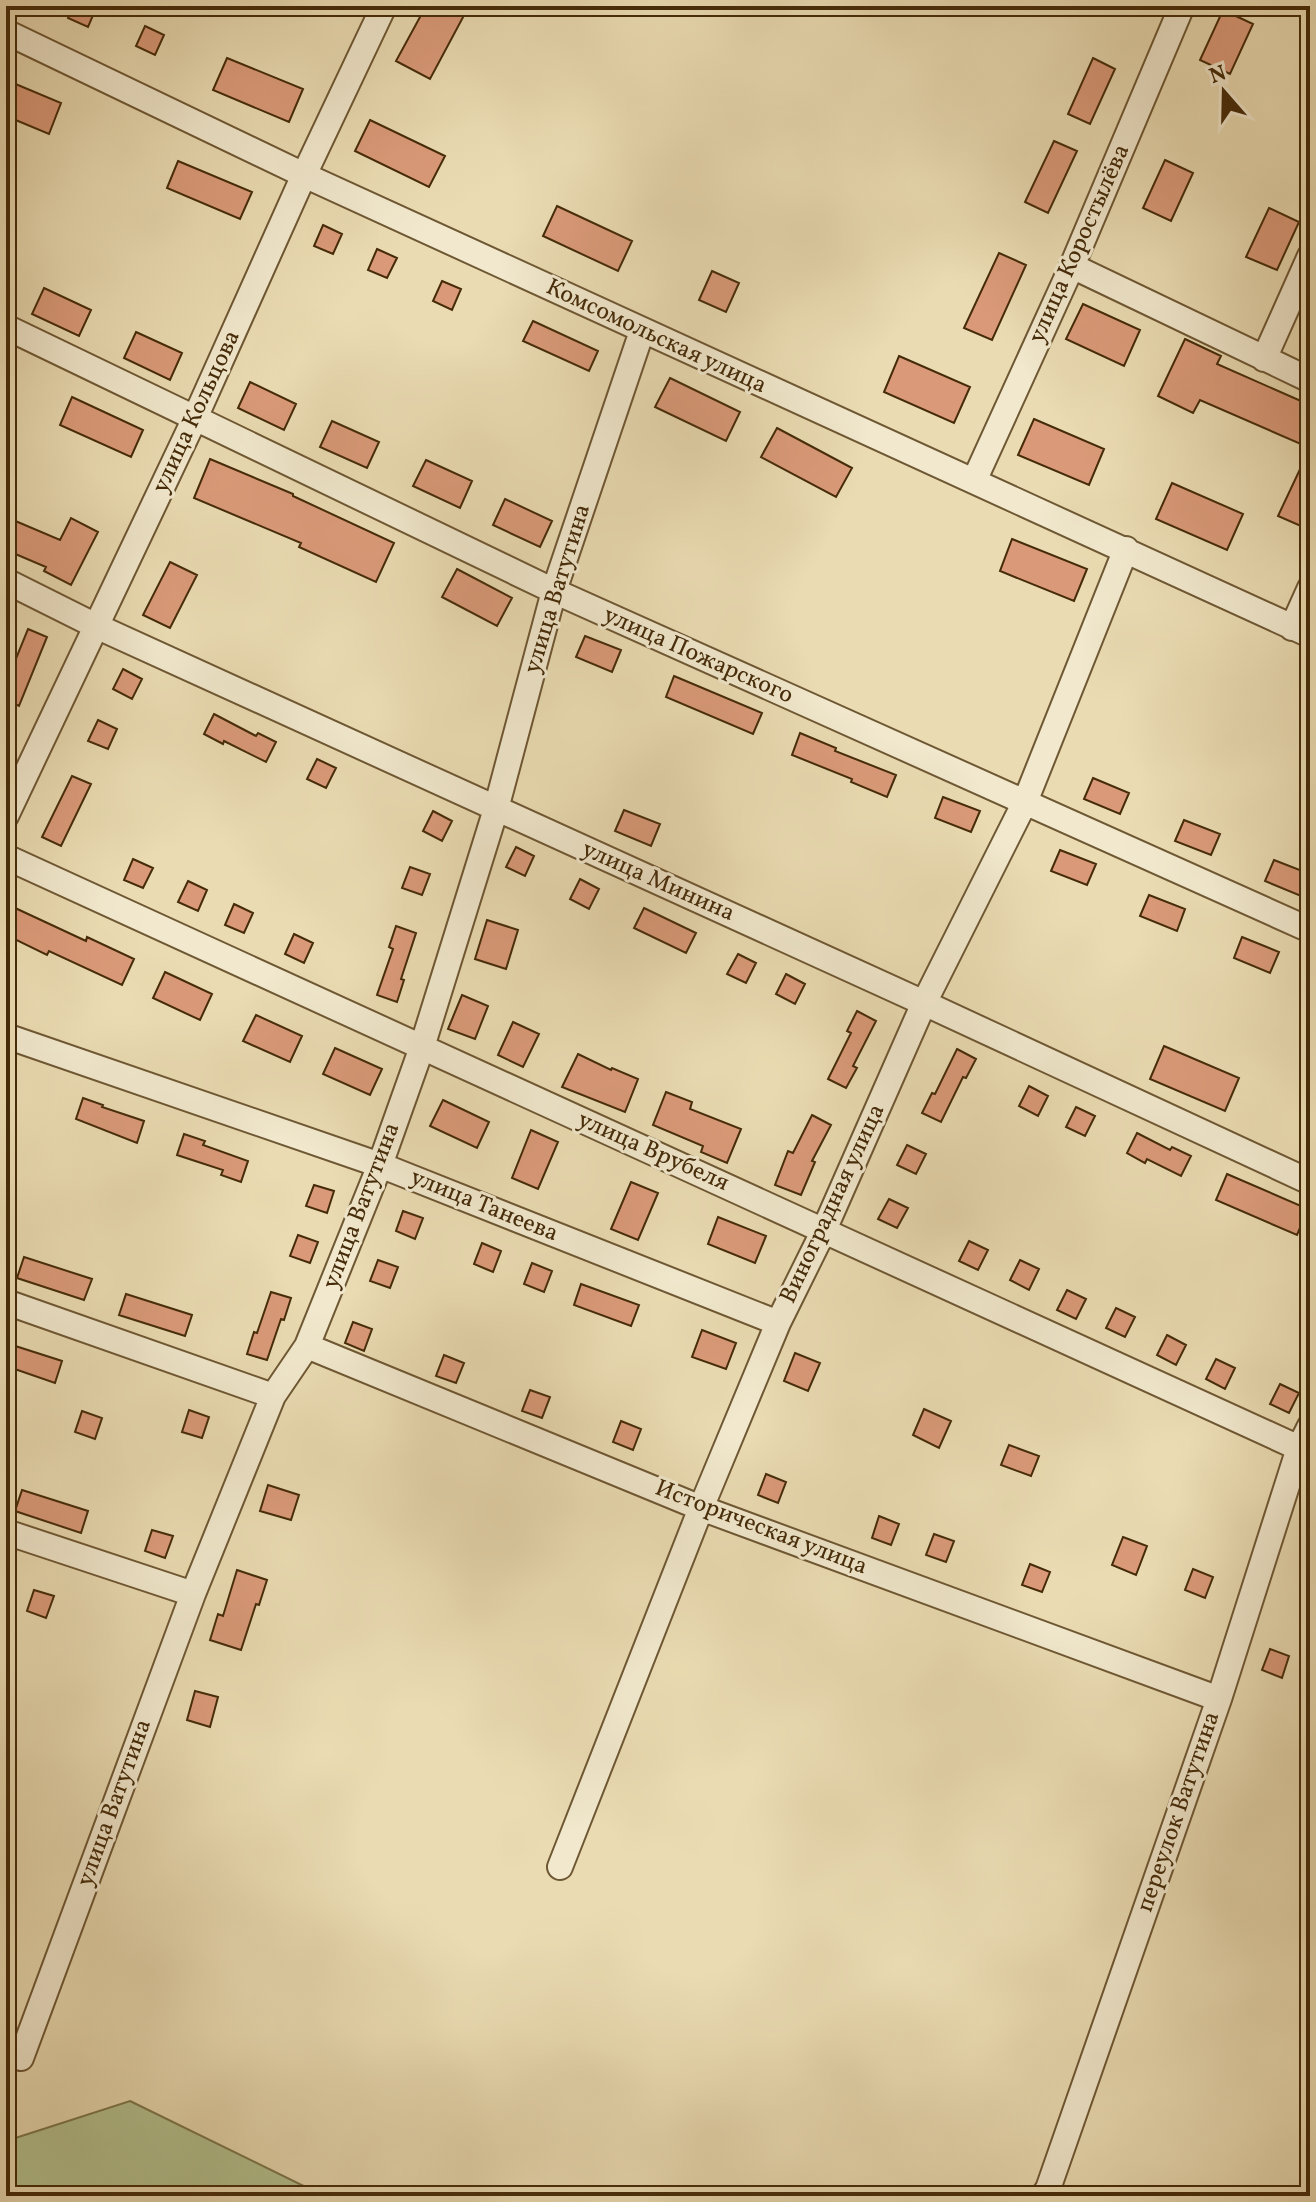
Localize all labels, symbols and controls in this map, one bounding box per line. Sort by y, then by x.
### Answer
north arrow [1184,52,1264,132]
text: N [1205,58,1231,93]
street label: улица Коростылёва [1021,139,1139,349]
street label: Комсомольская улица [540,271,772,403]
street label: улица Кольцова [144,325,250,499]
street label: улица Ватутина [516,500,600,678]
street label: улица Пожарского [598,599,798,713]
street label: улица Минина [576,833,740,931]
street label: Виноградная улица [772,1099,894,1309]
street label: улица Врубеля [572,1103,734,1201]
street label: улица Ватутина [315,1118,409,1294]
street label: улица Танеева [405,1161,563,1251]
street label: Историческая улица [650,1472,872,1584]
street label: переулок Ватутина [1129,1707,1229,1917]
street label: улица Ватутина [69,1715,161,1891]

